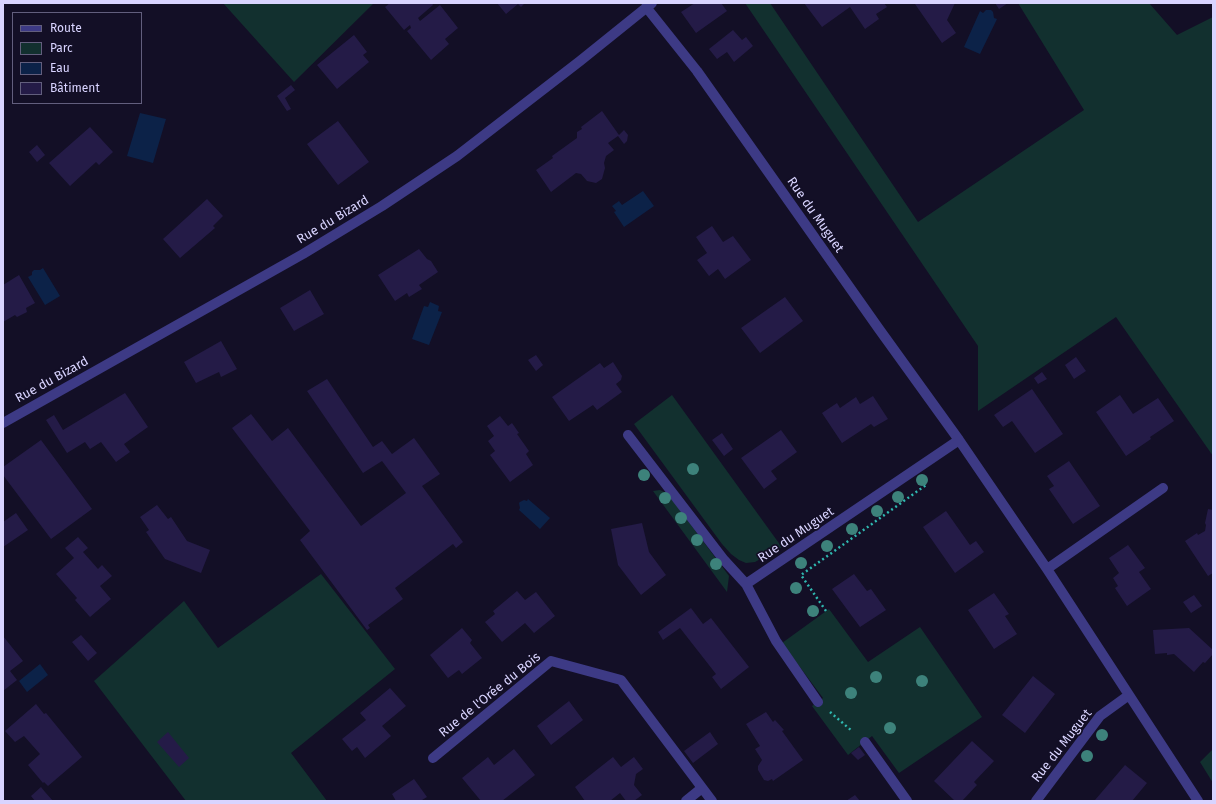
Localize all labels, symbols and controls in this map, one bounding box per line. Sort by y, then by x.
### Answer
legend [12,12,142,104]
text: Route [50,21,82,35]
text: Parc [50,41,73,55]
text: Eau [50,61,70,75]
text: Bâtiment [50,81,100,95]
street label: Rue du Muguet [783,174,847,256]
street label: Rue du Bizard [294,192,372,248]
street label: Rue du Bizard [13,353,91,407]
street label: Rue du Muguet [755,504,837,566]
street label: Rue de l'Orée du Bois [436,649,544,741]
street label: Rue du Muguet [1029,706,1095,786]

